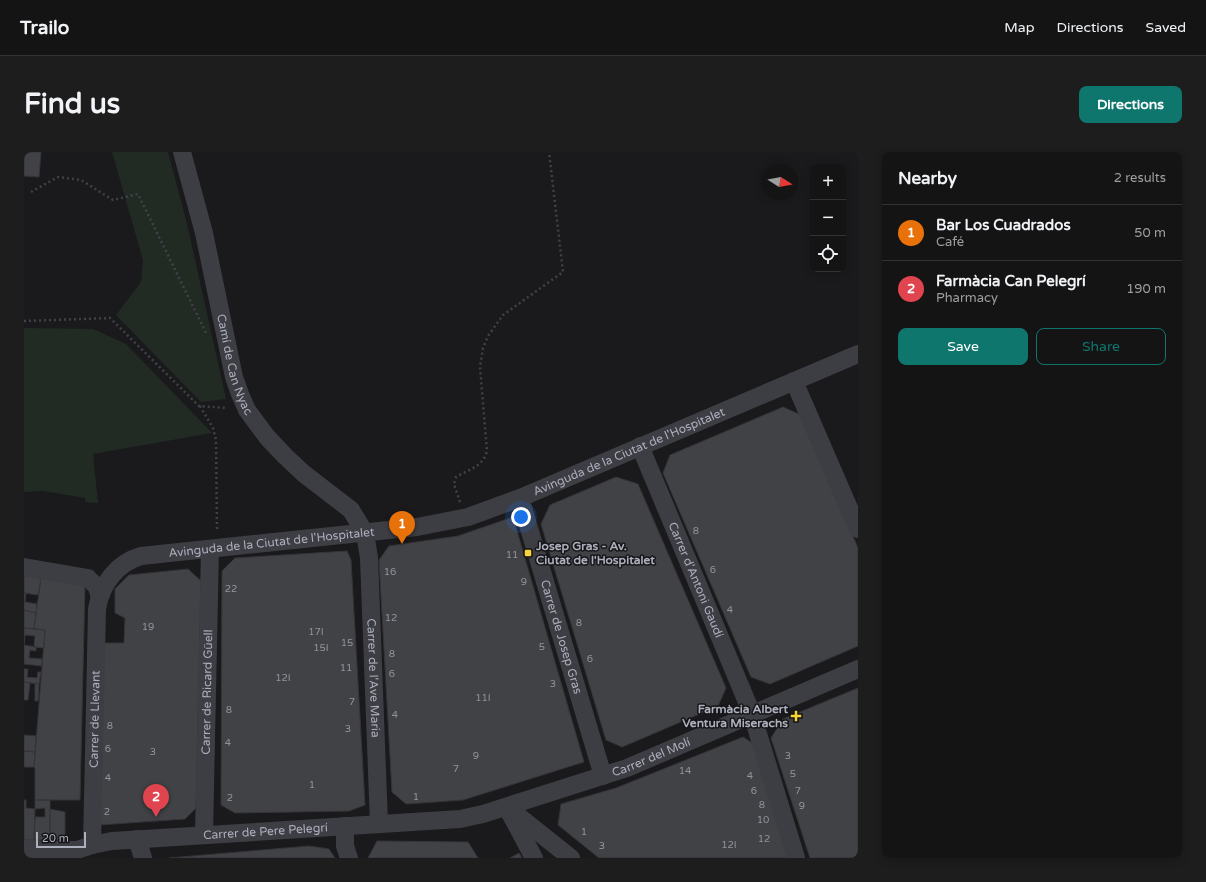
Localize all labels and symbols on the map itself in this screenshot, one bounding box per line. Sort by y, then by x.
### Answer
north arrow [762,164,798,200]
street label: Camí de Can Nyac [214,313,255,418]
street label: Avinguda de la Ciutat de l'Hospitalet [531,404,727,499]
your location [511,507,531,527]
pin: 1 [389,511,415,544]
street label: Carrer d'Antoni Gaudí [666,520,726,640]
street label: Avinguda de la Ciutat de l'Hospitalet [168,524,376,560]
house number: 8 [693,525,699,537]
place label: Josep Gras - Av. Ciutat de l'Hospitalet [535,539,655,568]
marker: Josep Gras - Av. Ciutat de l'Hospitalet [523,548,533,558]
house number: 11 [506,549,518,561]
house number: 6 [710,564,716,576]
house number: 16 [384,566,396,578]
house number: 9 [521,576,527,588]
street label: Carrer de Josep Gras [538,578,585,696]
house number: 22 [225,583,237,595]
house number: 4 [727,604,733,616]
house number: 12 [385,612,397,624]
house number: 8 [576,617,582,629]
street label: Carrer de l'Ave Maria [364,618,383,738]
house number: 19 [142,621,154,633]
house number: 17I [308,626,324,638]
street label: Carrer de Ricard Güell [199,629,215,755]
house number: 15 [341,637,353,649]
house number: 5 [539,641,545,653]
house number: 15I [313,642,329,654]
house number: 8 [389,648,395,660]
house number: 6 [587,653,593,665]
house number: 11 [340,662,352,674]
house number: 6 [389,668,395,680]
street label: Carrer de Llevant [87,670,103,768]
house number: 12I [275,672,291,684]
house number: 3 [550,678,556,690]
house number: 11I [475,692,491,704]
house number: 7 [349,696,355,708]
place label: Farmàcia Albert Ventura Miserachs [682,702,788,730]
house number: 8 [226,704,232,716]
house number: 4 [392,709,398,721]
marker: Farmàcia Albert Ventura Miserachs [791,711,801,721]
house number: 8 [107,720,113,732]
house number: 3 [345,723,351,735]
street label: Carrer del Molí [610,735,693,779]
house number: 4 [225,737,231,749]
house number: 6 [105,743,111,755]
house number: 3 [150,746,156,758]
house number: 9 [473,750,479,762]
house number: 3 [785,750,791,762]
house number: 7 [453,763,459,775]
house number: 14 [679,765,691,777]
house number: 5 [790,768,796,780]
house number: 4 [747,770,753,782]
house number: 4 [105,772,111,784]
house number: 1 [309,779,315,791]
pin: 2 [143,784,169,817]
house number: 6 [751,785,757,797]
house number: 7 [795,785,801,797]
house number: 1 [413,791,419,803]
house number: 2 [227,792,233,804]
house number: 8 [759,799,765,811]
house number: 9 [799,800,805,812]
house number: 2 [104,806,110,818]
house number: 10 [757,814,769,826]
street label: Carrer de Pere Pelegrí [203,820,328,842]
house number: 1 [581,826,587,838]
scale bar [36,830,86,849]
house number: 12 [758,833,770,845]
house number: 12I [721,839,737,851]
house number: 3 [599,840,605,852]

